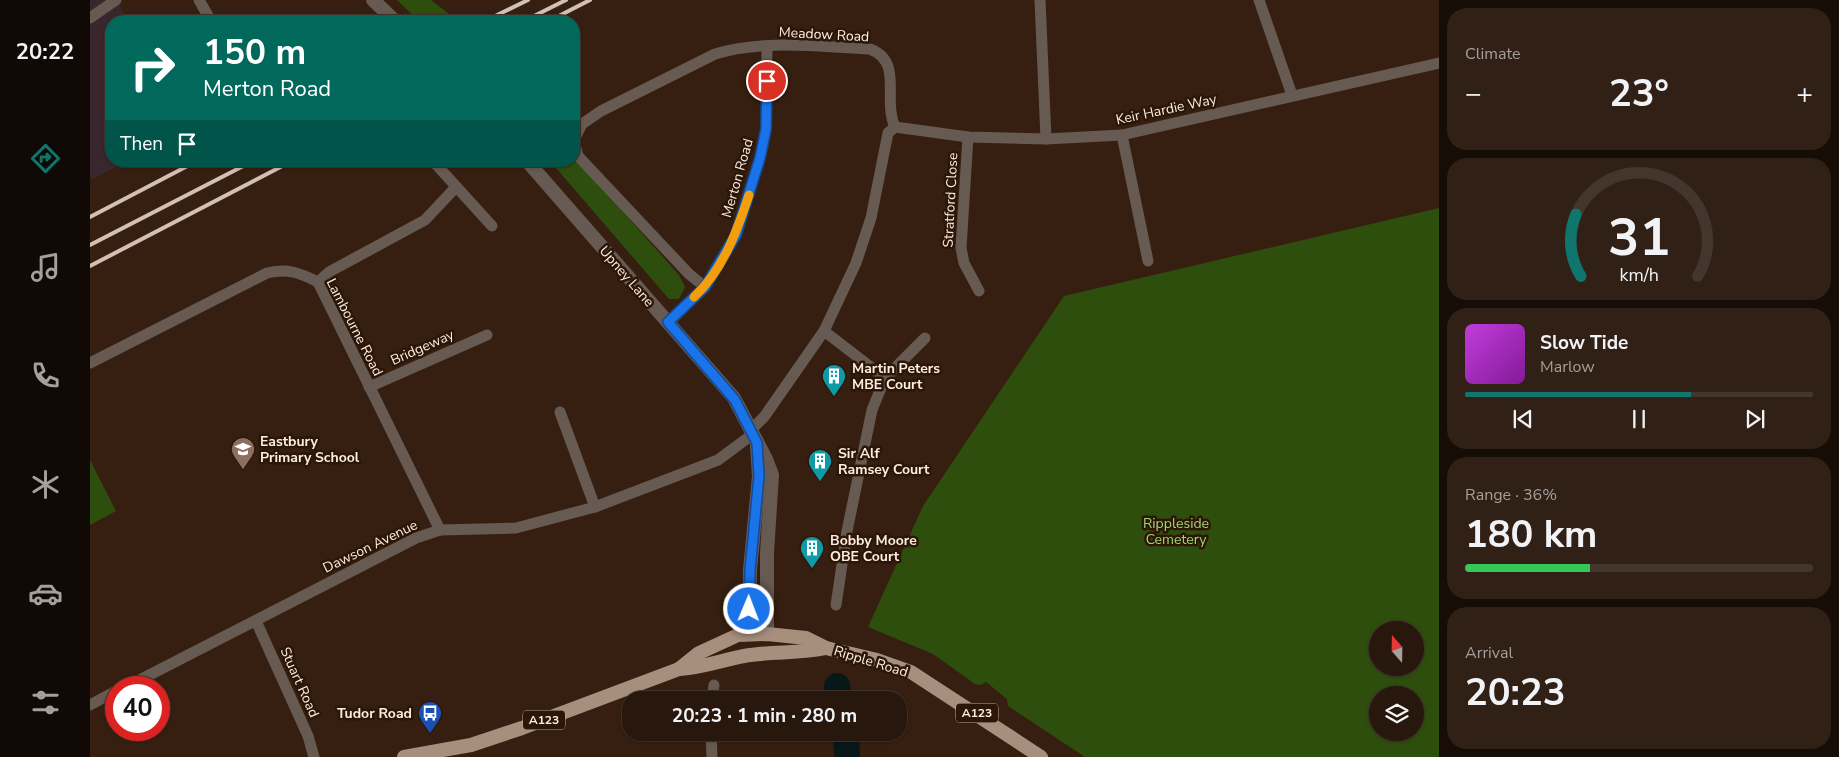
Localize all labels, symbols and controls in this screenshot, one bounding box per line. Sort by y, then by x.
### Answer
street label: Meadow Road [778,23,870,46]
text: 150 m [203,29,306,76]
icon: right [120,35,185,100]
text: 20:22 [16,37,74,67]
text: Climate [1465,43,1520,65]
pin [746,60,788,102]
icon: arrive [753,67,781,95]
text: 23° [1609,68,1669,119]
text: Merton Road [203,74,331,104]
text: − [1465,75,1482,113]
text: + [1796,75,1813,113]
street label: Keir Hardie Way [1114,89,1219,129]
icon: arrive [173,130,201,158]
text: Then [120,131,163,157]
street label: Merton Road [717,136,758,220]
icon: directions [28,141,63,176]
street label: Stratford Close [939,152,962,248]
text: 31 [1608,202,1670,273]
street label: Upney Lane [595,242,658,311]
icon: music [28,250,63,285]
text: km/h [1619,263,1659,287]
street label: Lambourne Road [322,275,387,379]
street label: Bridgeway [387,325,458,370]
text: Slow Tide [1540,330,1628,356]
text: Marlow [1540,356,1595,378]
icon: phone [28,358,63,393]
place label: Martin Peters MBE Court [852,359,940,394]
building icon: Martin Peters MBE Court [821,363,847,397]
icon: previous [1509,405,1537,433]
icon: pause [1625,405,1653,433]
icon: next [1741,405,1769,433]
place label: Eastbury Primary School [260,432,360,467]
school or university icon: Eastbury Primary School [230,436,256,470]
place label: Sir Alf Ramsey Court [838,444,930,479]
building icon: Sir Alf Ramsey Court [807,448,833,482]
icon: climate [28,467,63,502]
text: Range · 36% [1465,484,1557,506]
text: 180 km [1465,509,1597,560]
park label: Rippleside Cemetery [1143,514,1209,549]
street label: Dawson Avenue [320,515,421,578]
place label: Bobby Moore OBE Court [830,531,917,566]
building icon: Bobby Moore OBE Court [799,535,825,569]
icon: car [28,576,63,611]
position arrow [722,582,774,634]
north arrow [1369,621,1424,676]
map controls [1369,621,1424,741]
street label: Ripple Road [831,641,910,682]
text: Arrival [1465,642,1513,664]
street label: Stuart Road [276,644,324,720]
text: 20:23 [1465,667,1566,718]
speed limit sign: 40 [105,676,170,741]
icon: filters [28,685,63,720]
button: layers [1369,686,1424,741]
bus stop icon: Tudor Road [417,700,443,734]
text: 20:23 · 1 min · 280 m [672,703,857,729]
place label: Tudor Road [337,704,412,723]
road number: A123 [956,704,998,722]
road number: A123 [523,710,565,730]

